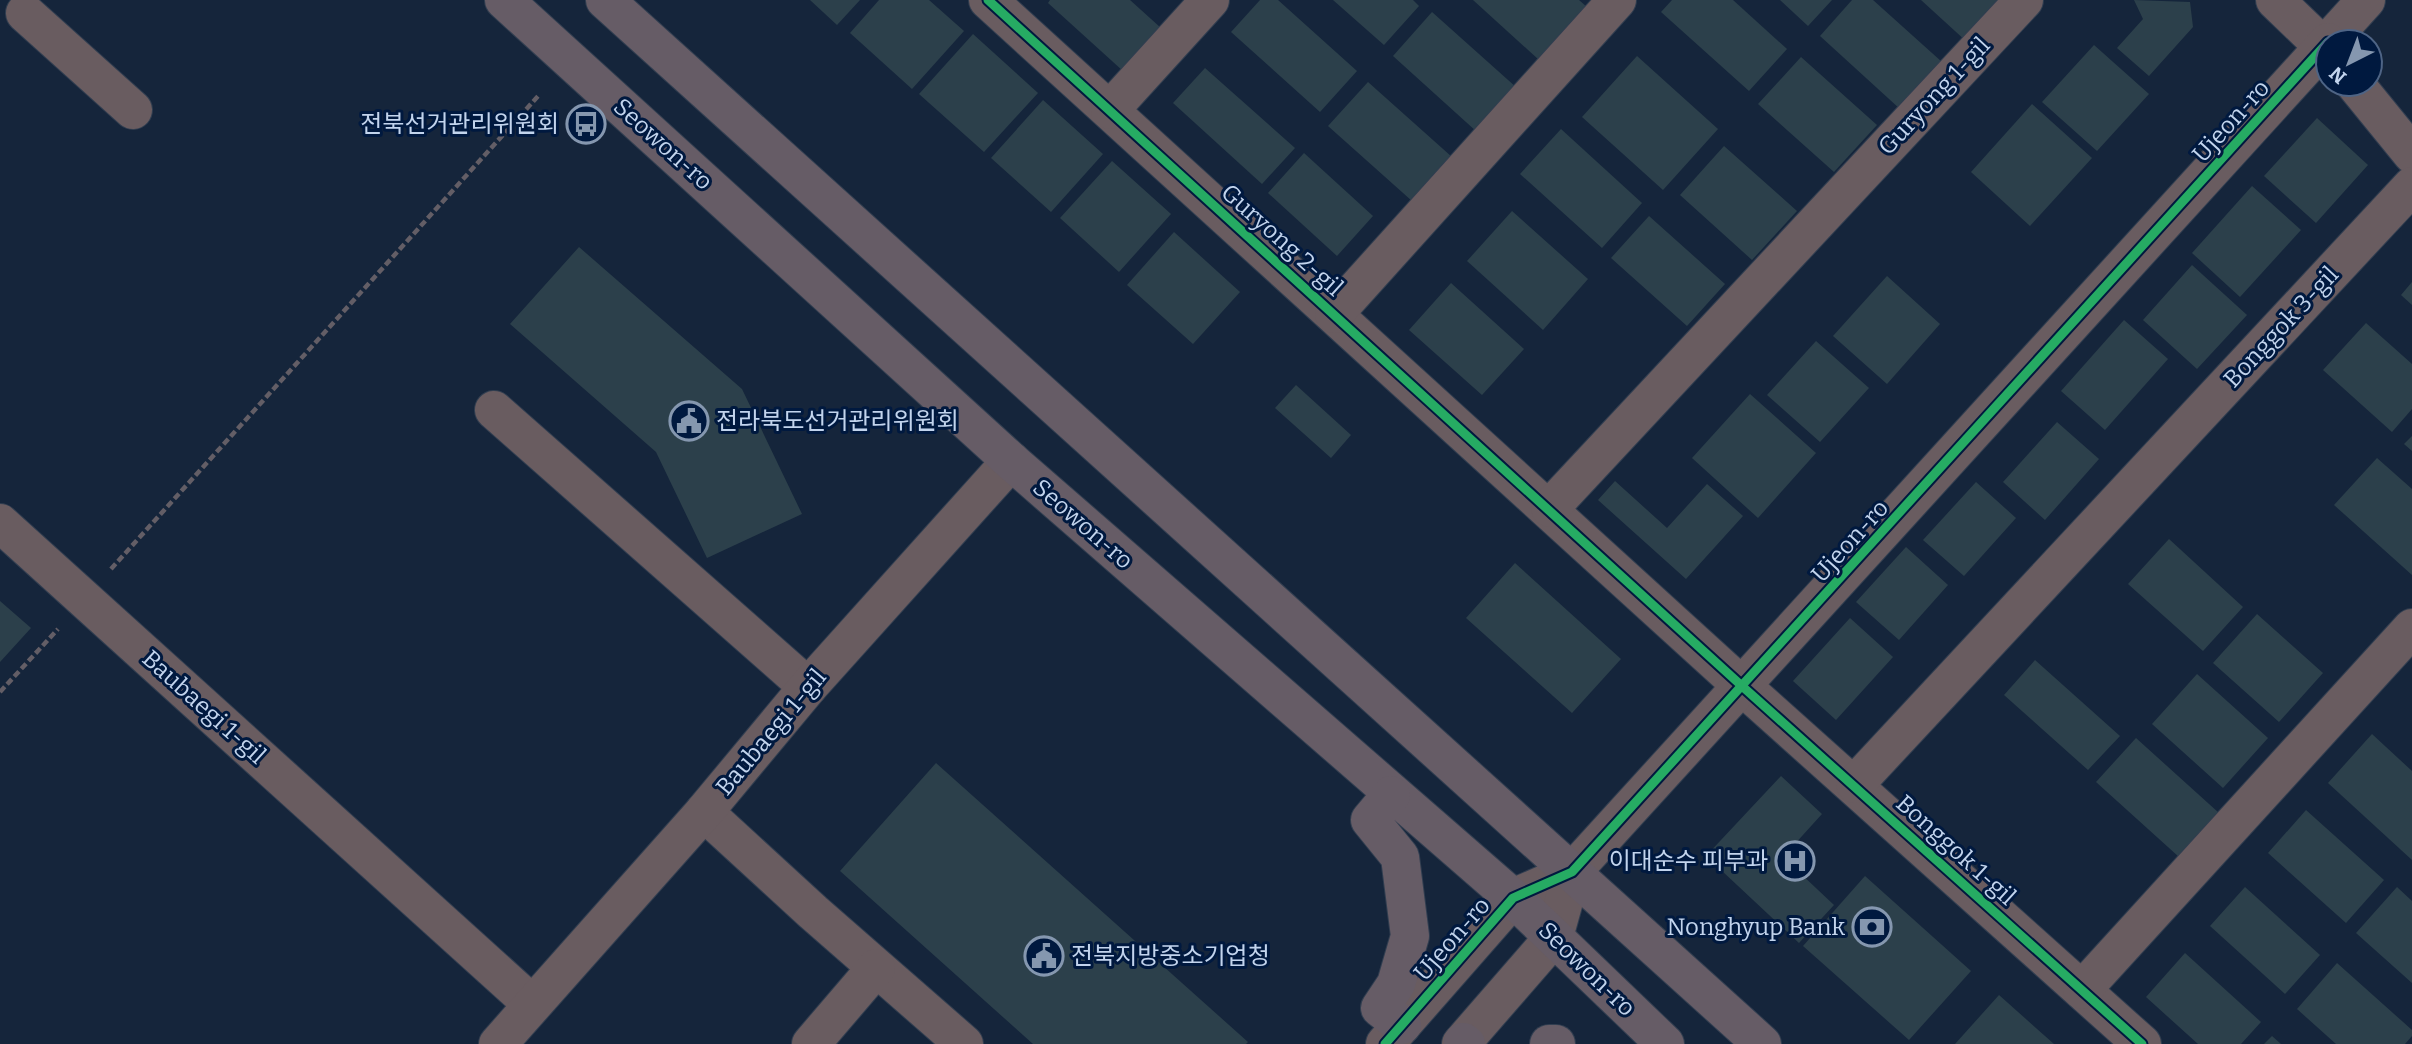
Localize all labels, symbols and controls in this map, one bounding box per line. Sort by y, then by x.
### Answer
north arrow [2314,28,2384,98]
street label: Guryong 1-gil [1872,31,1996,161]
text: N [2325,62,2351,89]
street label: Ujeon-ro [2187,74,2275,168]
street label: Seowon-ro [608,92,718,196]
bus stop icon: 전북선거관리위원회 [565,103,607,145]
place label: 전북선거관리위원회 [360,110,559,138]
street label: Guryong 2-gil [1215,178,1349,302]
street label: Bonggok 3-gil [2218,261,2344,393]
public building icon: 전라북도선거관리위원회 [668,400,710,442]
place label: 전라북도선거관리위원회 [716,407,959,435]
street label: Seowon-ro [1027,473,1139,575]
street label: Ujeon-ro [1806,494,1894,588]
street label: Baubaegi 1-gil [137,644,271,770]
street label: Baubaegi 1-gil [710,663,832,801]
street label: Bonggok 1-gil [1891,789,2022,911]
hospital icon: 이대순수 피부과 [1774,840,1816,882]
place label: 이대순수 피부과 [1609,847,1768,875]
street label: Ujeon-ro [1408,892,1496,986]
bank icon: Nonghyup Bank [1851,906,1893,948]
place label: Nonghyup Bank [1666,913,1845,941]
street label: Seowon-ro [1533,916,1641,1022]
public building icon: 전북지방중소기업청 [1023,935,1065,977]
place label: 전북지방중소기업청 [1071,942,1270,970]

